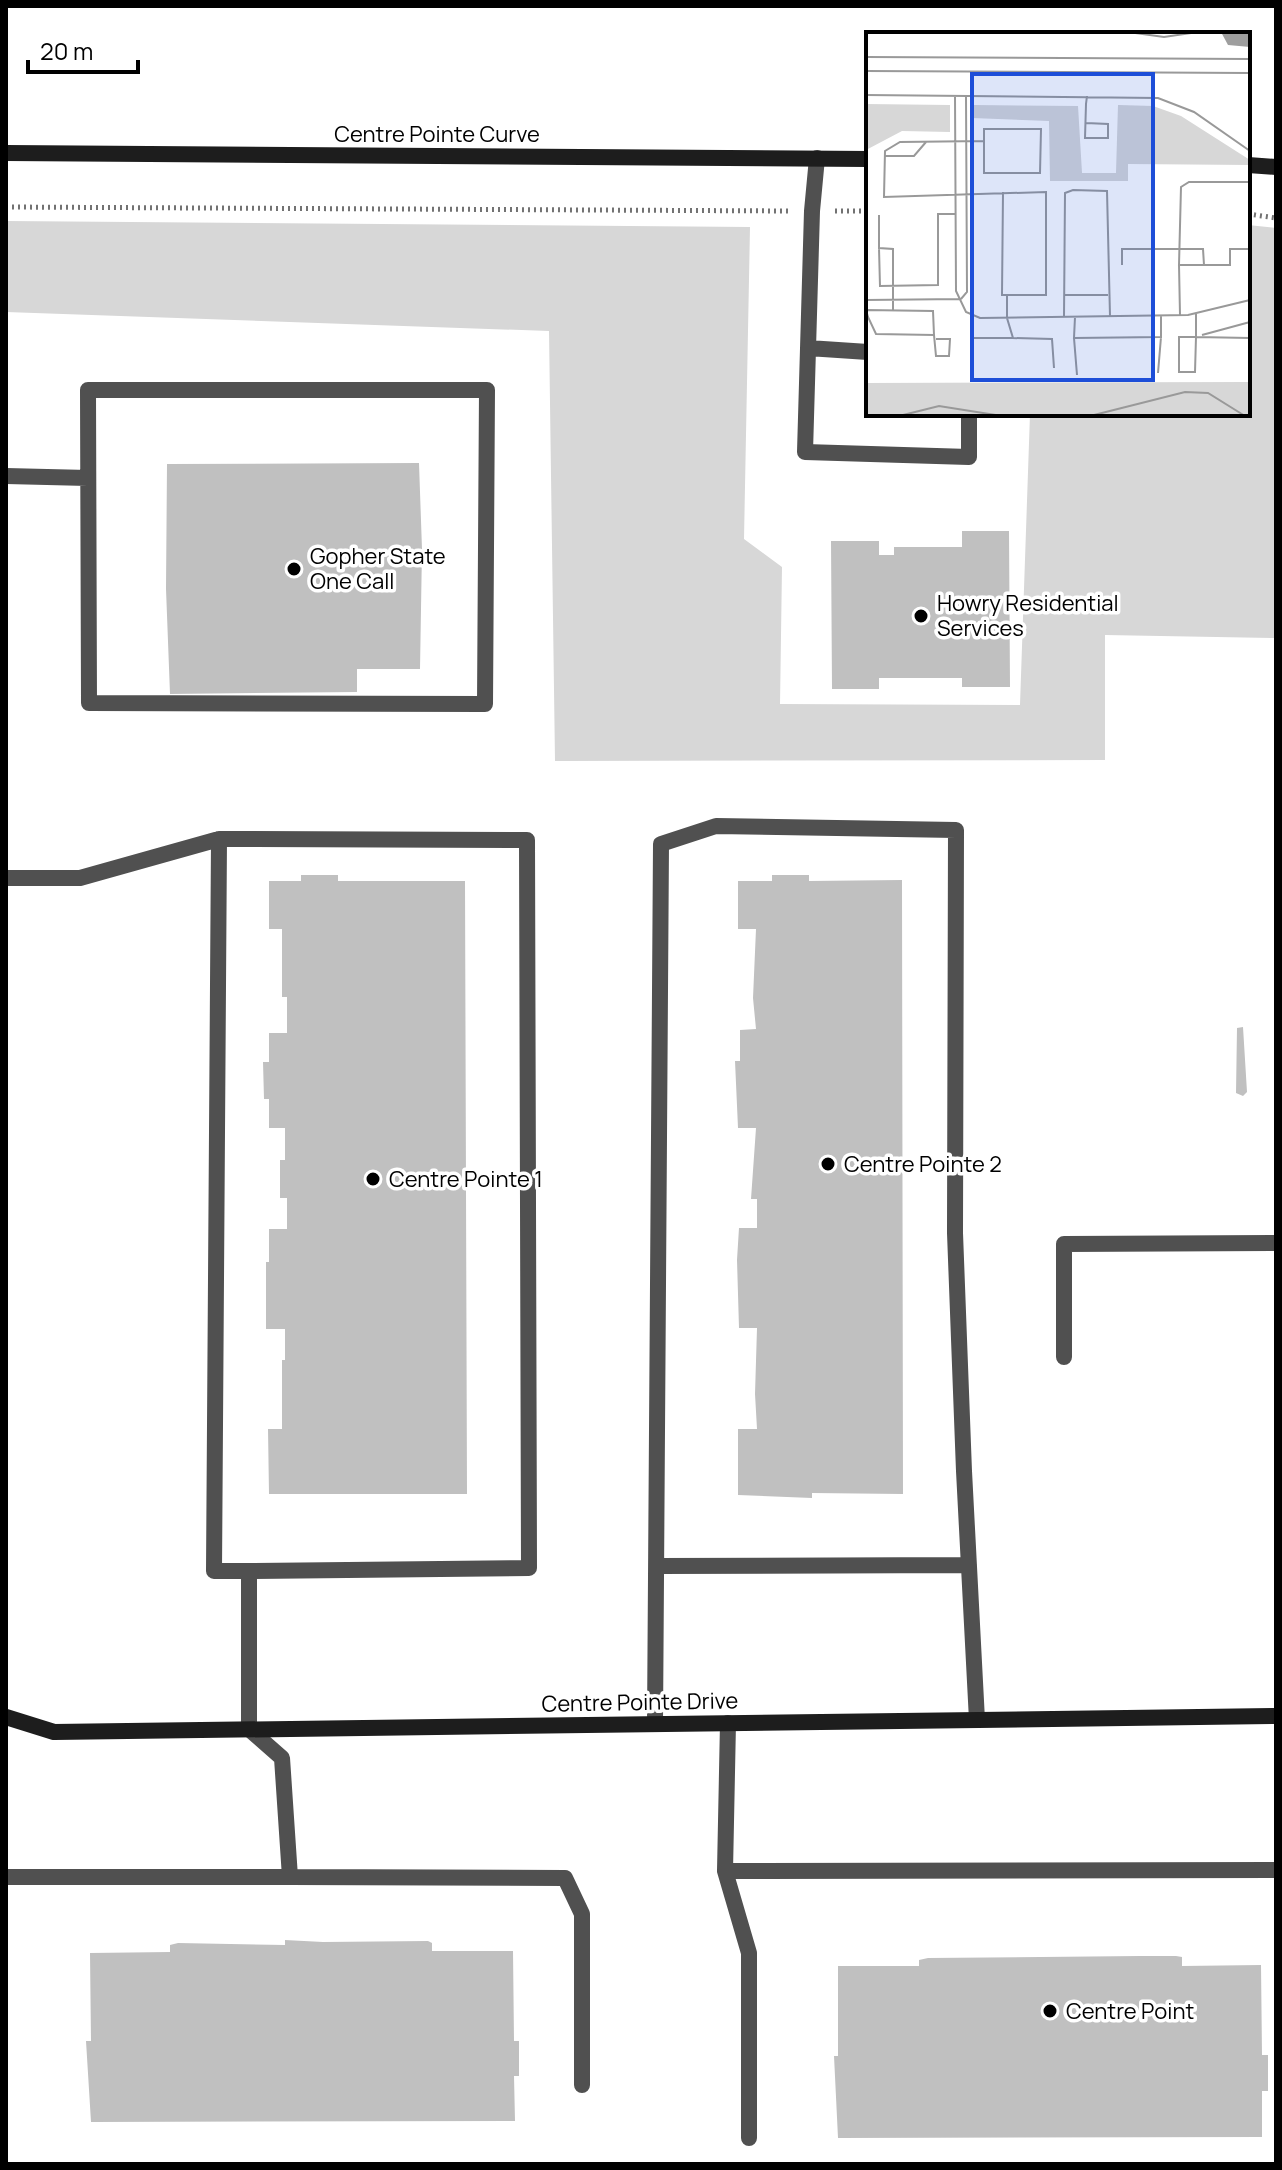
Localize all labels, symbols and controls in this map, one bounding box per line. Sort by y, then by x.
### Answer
scale bar [28,24,138,74]
inset map [866,32,1250,416]
text: 20 m [40,34,93,67]
street label: Centre Pointe Curve [334,119,540,149]
place label: Gopher State One Call [310,541,446,596]
marker: Gopher State One Call [285,560,303,578]
place label: Howry Residential Services [937,588,1119,643]
marker: Howry Residential Services [912,607,930,625]
place label: Centre Pointe 2 [844,1149,1002,1179]
marker: Centre Pointe 2 [819,1155,837,1173]
place label: Centre Pointe 1 [389,1164,543,1194]
marker: Centre Pointe 1 [364,1170,382,1188]
street label: Centre Pointe Drive [541,1685,739,1719]
place label: Centre Point [1066,1996,1195,2026]
marker: Centre Point [1041,2002,1059,2020]

